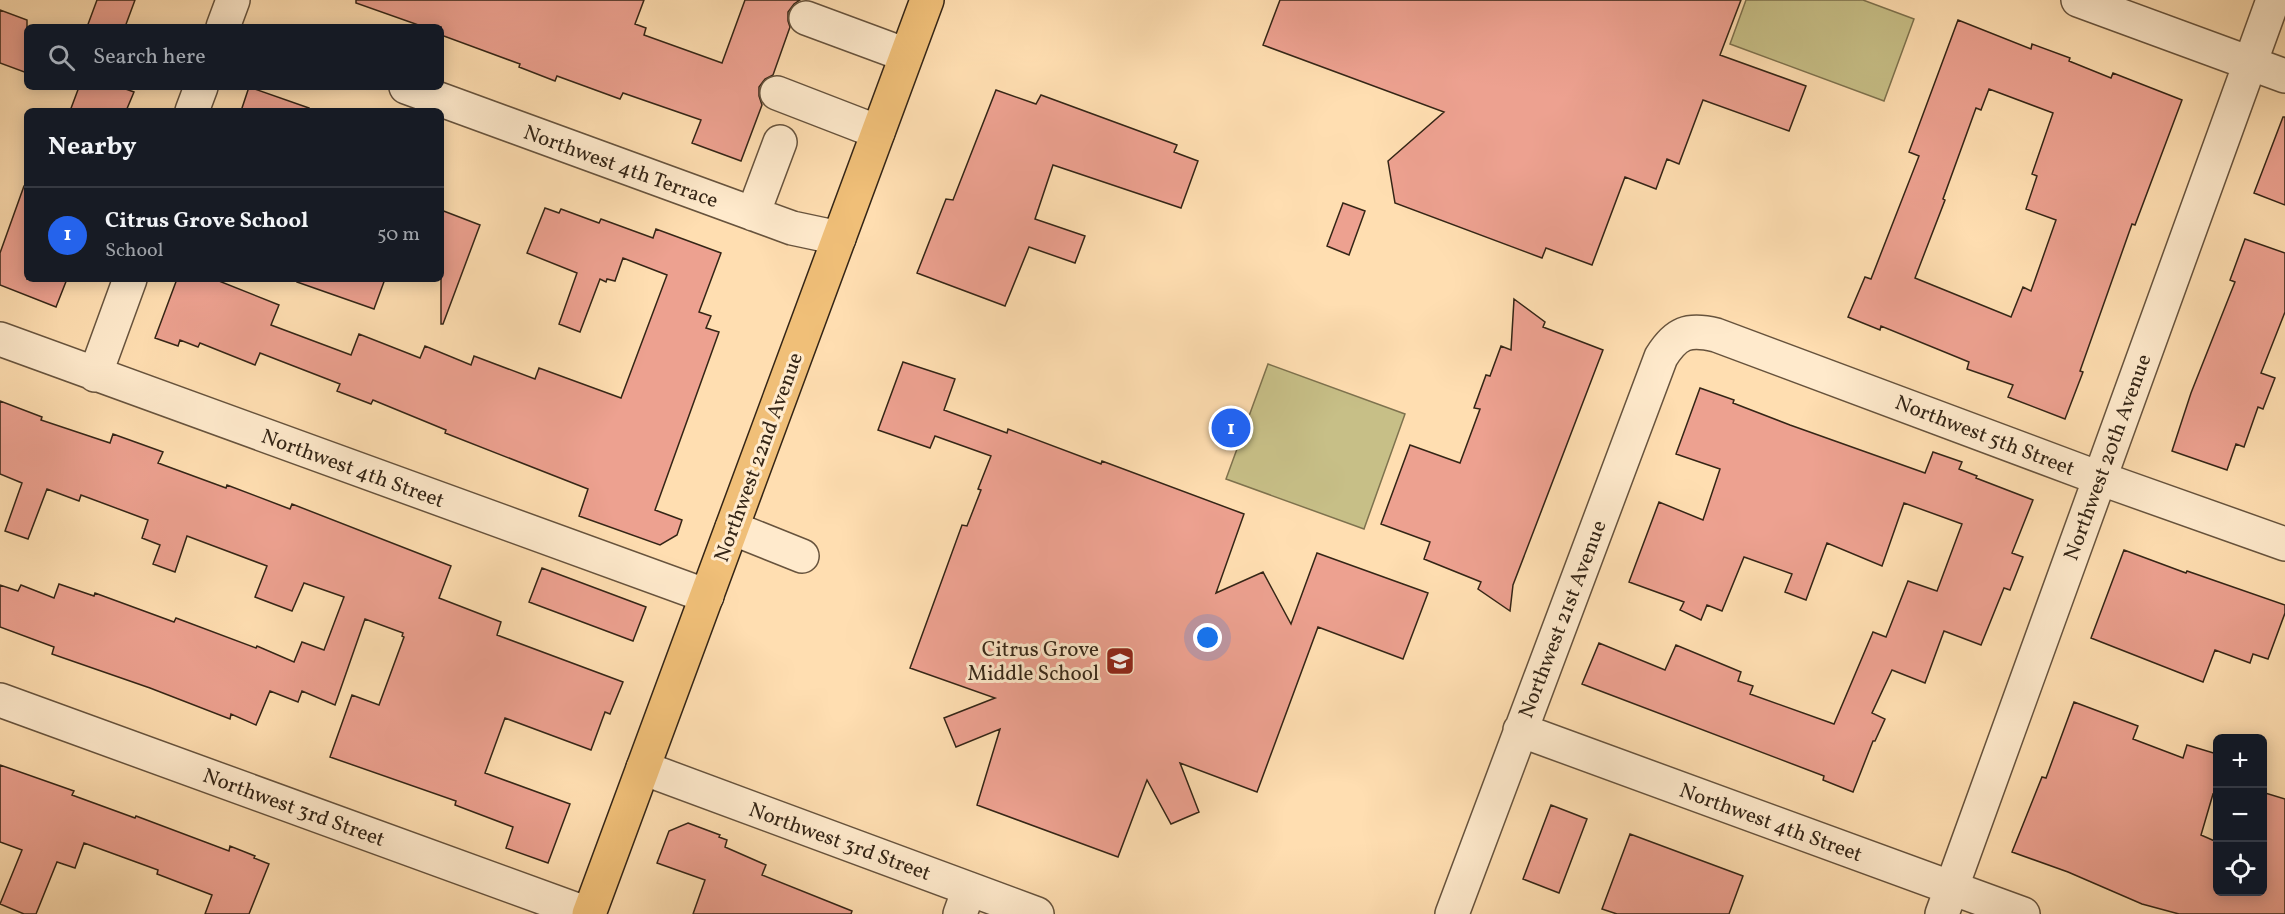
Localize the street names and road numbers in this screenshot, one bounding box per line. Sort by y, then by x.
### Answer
street label: Northwest 4th Terrace [519,119,722,216]
street label: Northwest 22nd Avenue [708,349,811,566]
street label: Northwest 20th Avenue [2058,350,2159,565]
street label: Northwest 5th Street [1890,389,2079,484]
street label: Northwest 4th Street [257,423,448,516]
street label: Northwest 21st Avenue [1512,516,1615,723]
street label: Northwest 3rd Street [198,762,389,855]
street label: Northwest 4th Street [1675,777,1866,870]
street label: Northwest 3rd Street [744,796,935,889]

